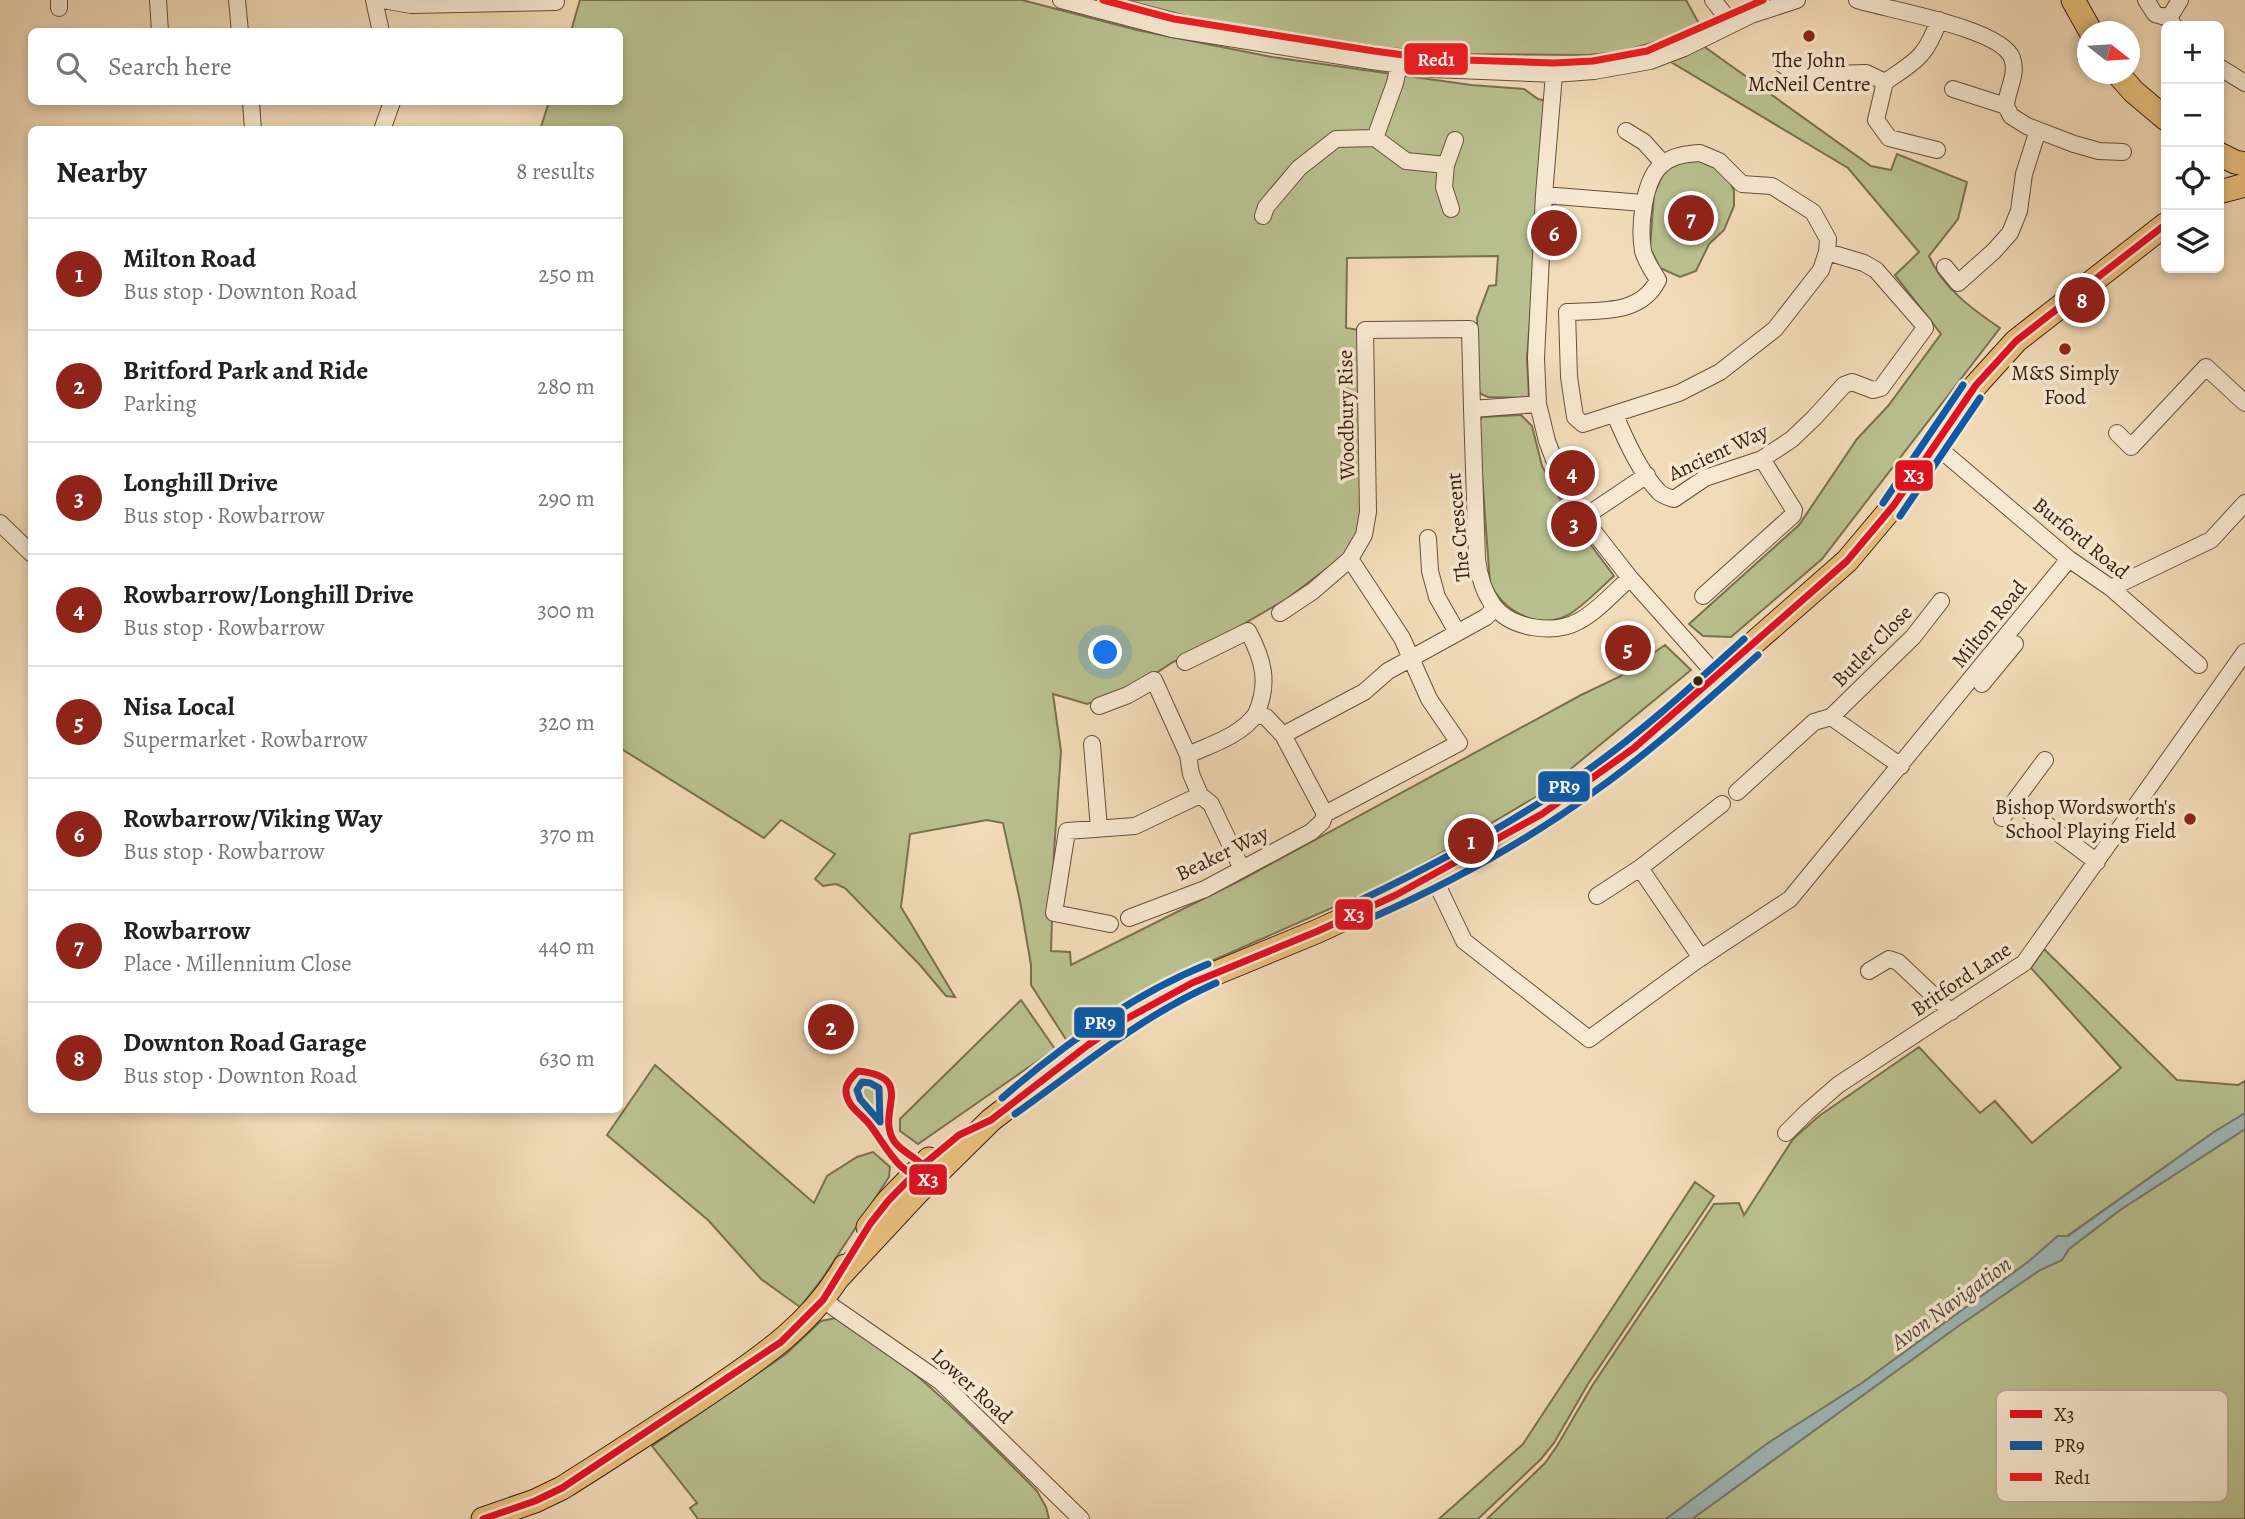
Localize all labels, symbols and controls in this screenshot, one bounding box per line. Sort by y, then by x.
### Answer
north arrow [2077,21,2140,84]
map controls [2161,21,2224,273]
button: + [2161,21,2224,84]
search box [28,28,623,105]
marker: The John McNeil Centre [1801,28,1817,44]
line badge: Red1 [1403,42,1469,76]
place label: The John McNeil Centre [1748,46,1870,98]
text: Red1 [1417,47,1455,73]
icon: search [52,48,90,86]
text: Search here [108,49,232,84]
button: − [2161,84,2224,147]
button: locate [2161,147,2224,210]
text: Nearby [56,152,147,192]
text: 8 results [516,156,595,187]
pin: 7 [1668,192,1714,244]
pin: 6 [1531,207,1577,259]
button: layers [2161,210,2224,273]
text: Milton Road [123,241,256,276]
text: 1 [75,259,83,290]
text: 250 m [538,259,595,290]
pin: 8 [2059,274,2105,326]
text: Bus stop · Downton Road [123,276,357,307]
marker: M&S Simply Food [2057,341,2073,357]
street label: Woodbury Rise [1331,350,1361,481]
text: Britford Park and Ride [123,353,368,388]
place label: M&S Simply Food [2011,359,2119,411]
text: 2 [73,371,85,402]
text: 280 m [537,371,595,402]
text: Parking [123,388,197,419]
street label: Ancient Way [1663,416,1773,488]
pin: 4 [1549,447,1595,499]
line badge: X3 [1894,459,1934,492]
text: X3 [1903,463,1925,489]
text: Longhill Drive [123,465,278,500]
street label: The Crescent [1439,471,1477,583]
text: 3 [74,483,84,514]
text: 290 m [538,483,595,514]
street label: Burford Road [2027,491,2135,586]
pin: 3 [1551,498,1597,550]
text: Bus stop · Rowbarrow [123,500,325,531]
street label: Milton Road [1945,574,2033,674]
text: Rowbarrow/Longhill Drive [123,577,414,612]
text: 4 [74,595,84,626]
text: 300 m [537,595,595,626]
street label: Butler Close [1826,599,1918,693]
text: Bus stop · Rowbarrow [123,612,325,643]
pin: 5 [1605,622,1651,674]
your location [1088,635,1122,669]
unlabelled marker [1691,674,1705,688]
text: Nisa Local [123,689,235,724]
text: 5 [74,707,84,738]
text: 320 m [539,707,595,738]
text: Supermarket · Rowbarrow [123,724,368,755]
line badge: PR9 [1537,770,1591,803]
text: PR9 [1548,774,1580,800]
place label: Bishop Wordsworth's School Playing Field [1995,793,2177,845]
text: Rowbarrow/Viking Way [123,801,382,836]
marker: Bishop Wordsworth's School Playing Field [2182,811,2198,827]
pin: 1 [1448,815,1494,867]
street label: Beaker Way [1171,818,1274,887]
text: 6 [74,819,84,850]
text: 370 m [540,819,595,850]
text: Bus stop · Rowbarrow [123,836,325,867]
line badge: X3 [1334,898,1374,931]
text: X3 [1343,902,1365,928]
text: Rowbarrow [123,913,250,948]
text: 7 [74,931,84,962]
text: 440 m [538,931,595,962]
street label: Britford Lane [1906,935,2016,1023]
text: Place · Millennium Close [123,948,351,979]
pin: 2 [808,1001,854,1053]
line badge: PR9 [1073,1006,1126,1039]
text: PR9 [1084,1010,1116,1036]
text: Downton Road Garage [123,1025,367,1060]
text: 8 [73,1043,85,1074]
text: 630 m [539,1043,595,1074]
text: Bus stop · Downton Road [123,1060,357,1091]
line badge: X3 [908,1163,948,1196]
text: X3 [917,1167,939,1193]
water label: Avon Navigation [1884,1249,2018,1358]
street label: Lower Road [925,1342,1019,1431]
legend [1996,1390,2228,1502]
text: X3 [2054,1402,2074,1428]
text: PR9 [2054,1433,2085,1459]
text: Red1 [2054,1465,2091,1491]

